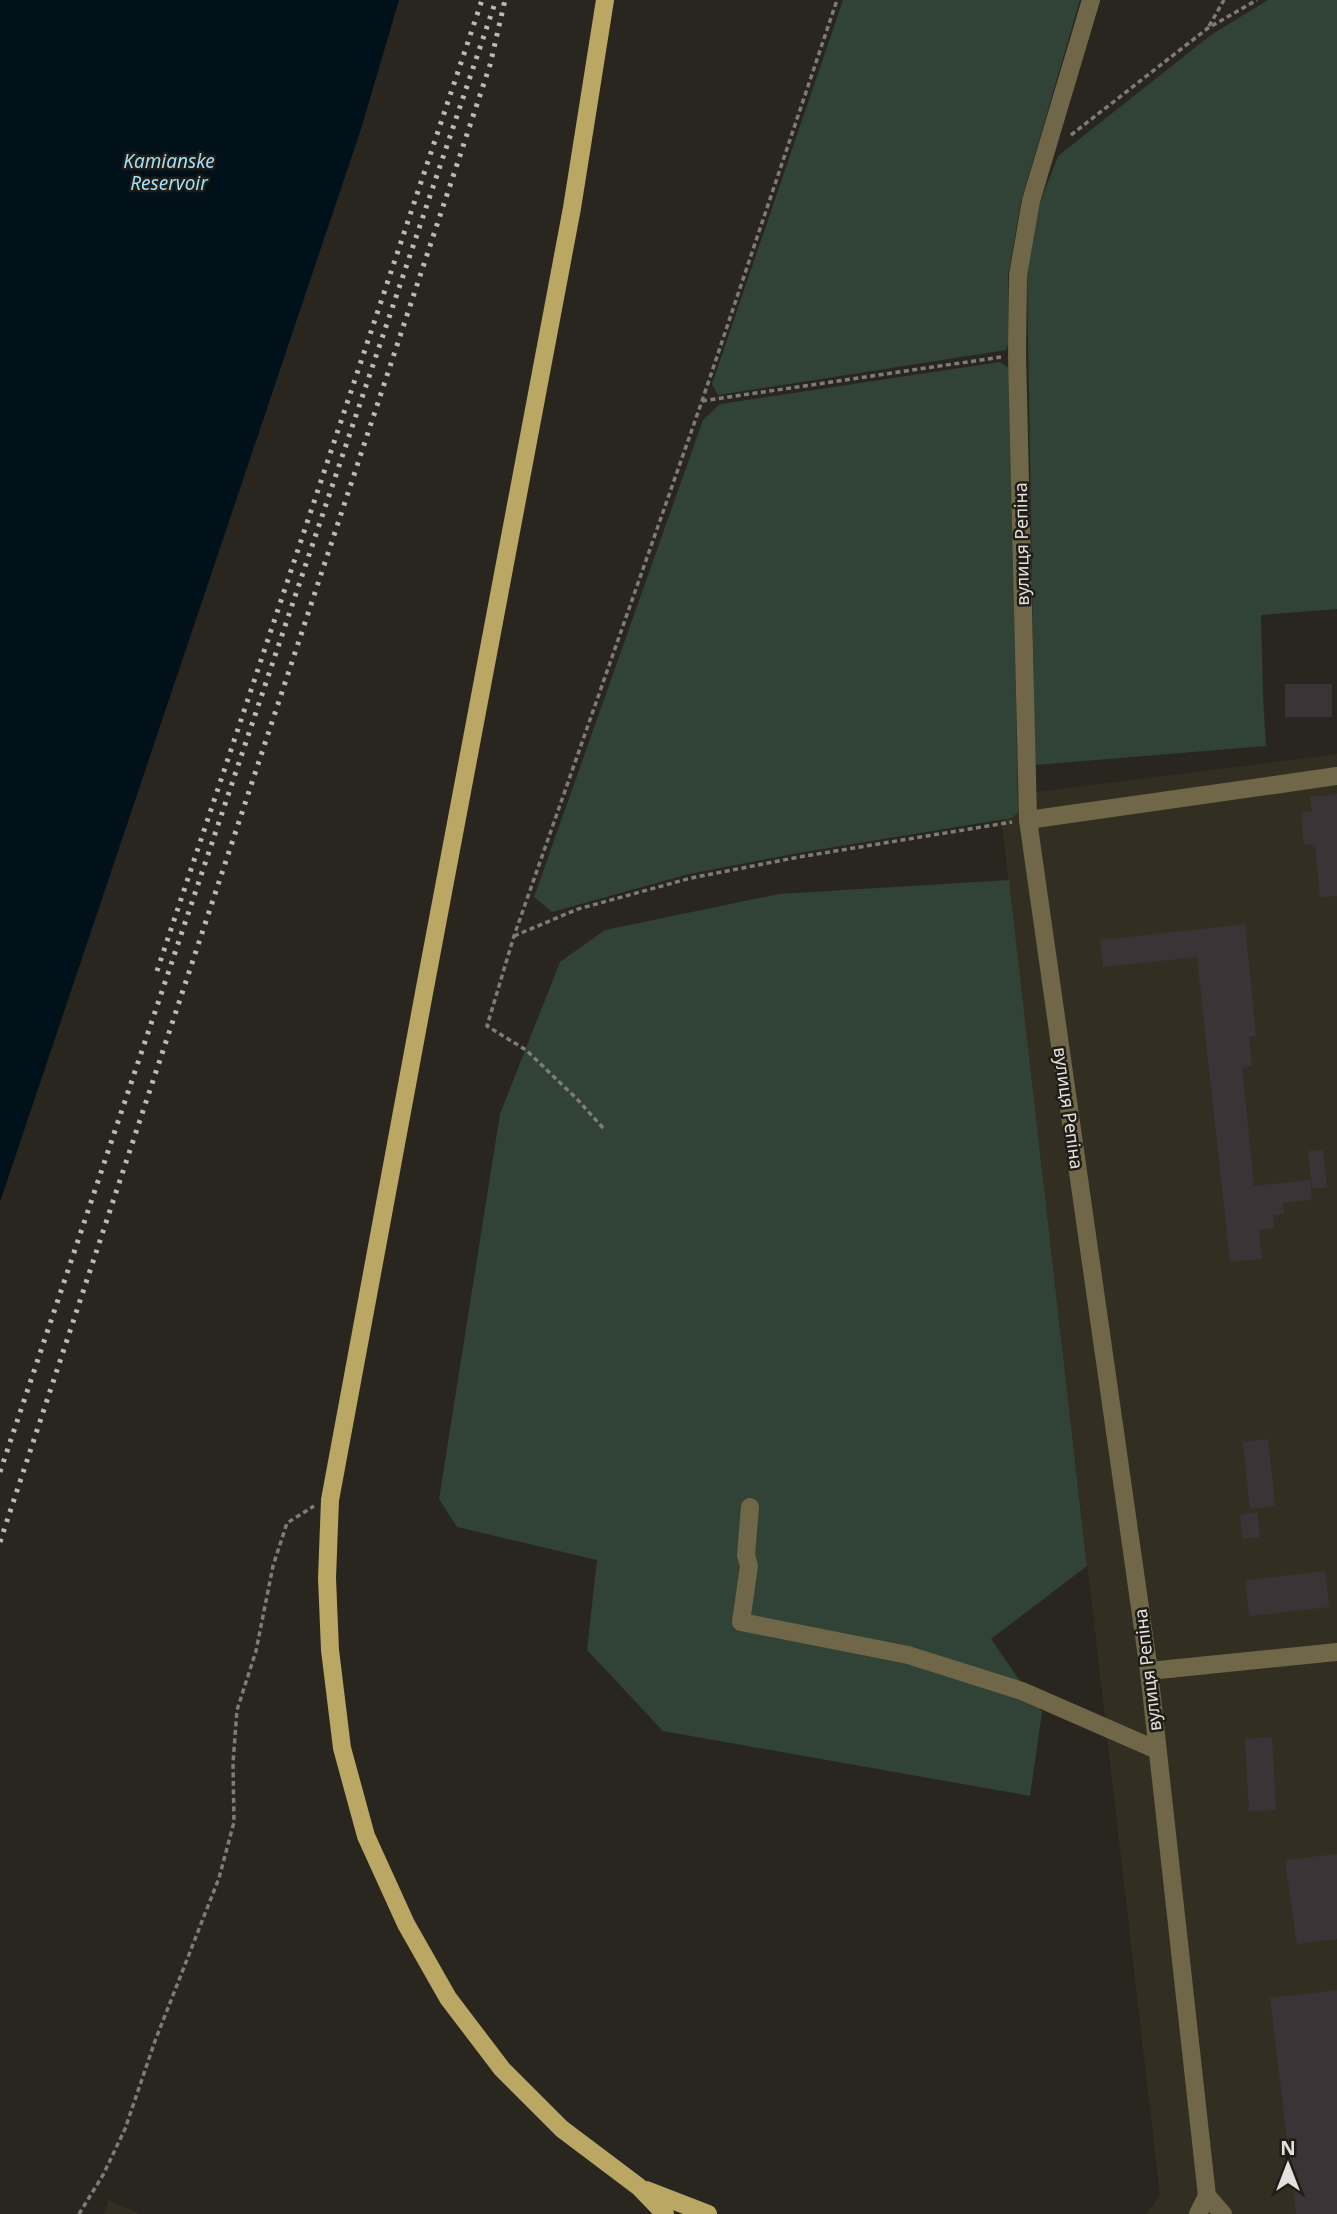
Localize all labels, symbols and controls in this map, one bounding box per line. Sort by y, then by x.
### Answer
water label: Kamianske Reservoir [123,148,215,196]
street label: вулиця Репіна [1008,482,1034,606]
street label: вулиця Репіна [1049,1045,1089,1171]
street label: вулиця Репіна [1128,1607,1166,1733]
north arrow [1253,2130,1323,2200]
text: N [1280,2135,1296,2161]

